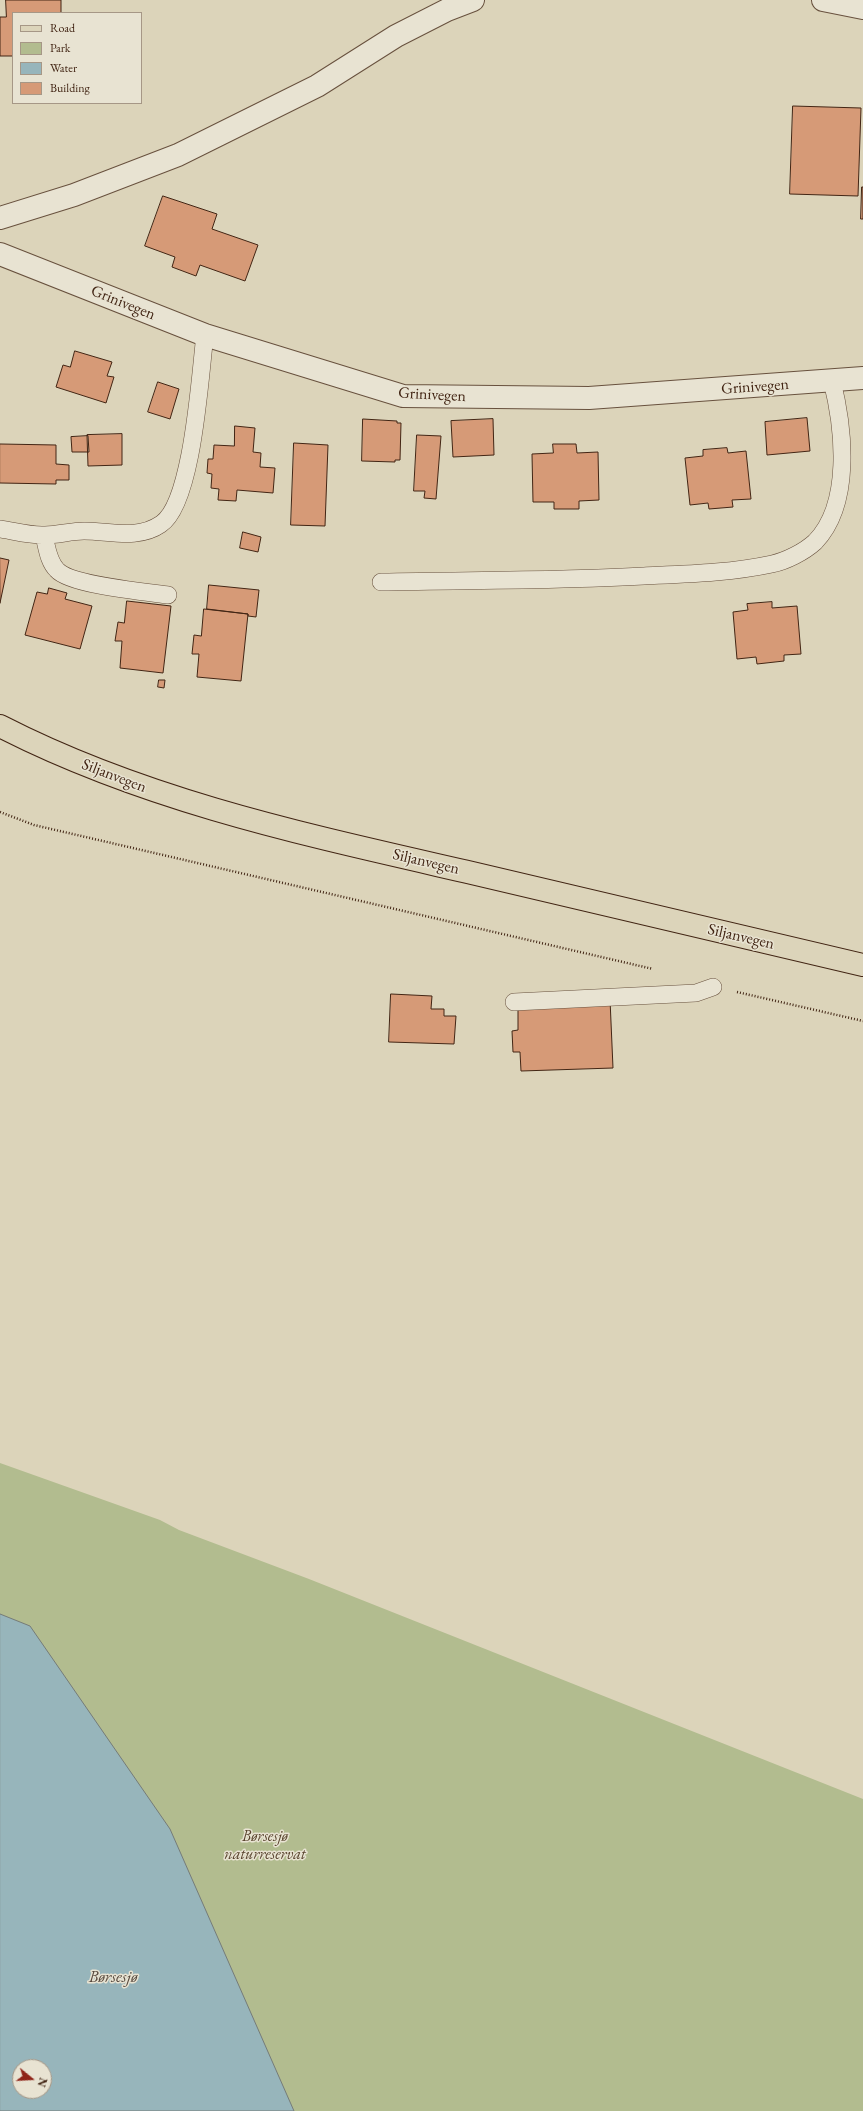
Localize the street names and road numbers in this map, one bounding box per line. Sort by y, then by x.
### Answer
street label: Grinivegen [88,281,158,325]
street label: Grinivegen [721,375,789,399]
street label: Grinivegen [398,384,466,406]
street label: Siljanvegen [79,755,149,797]
street label: Siljanvegen [391,845,461,879]
street label: Siljanvegen [706,920,776,954]

